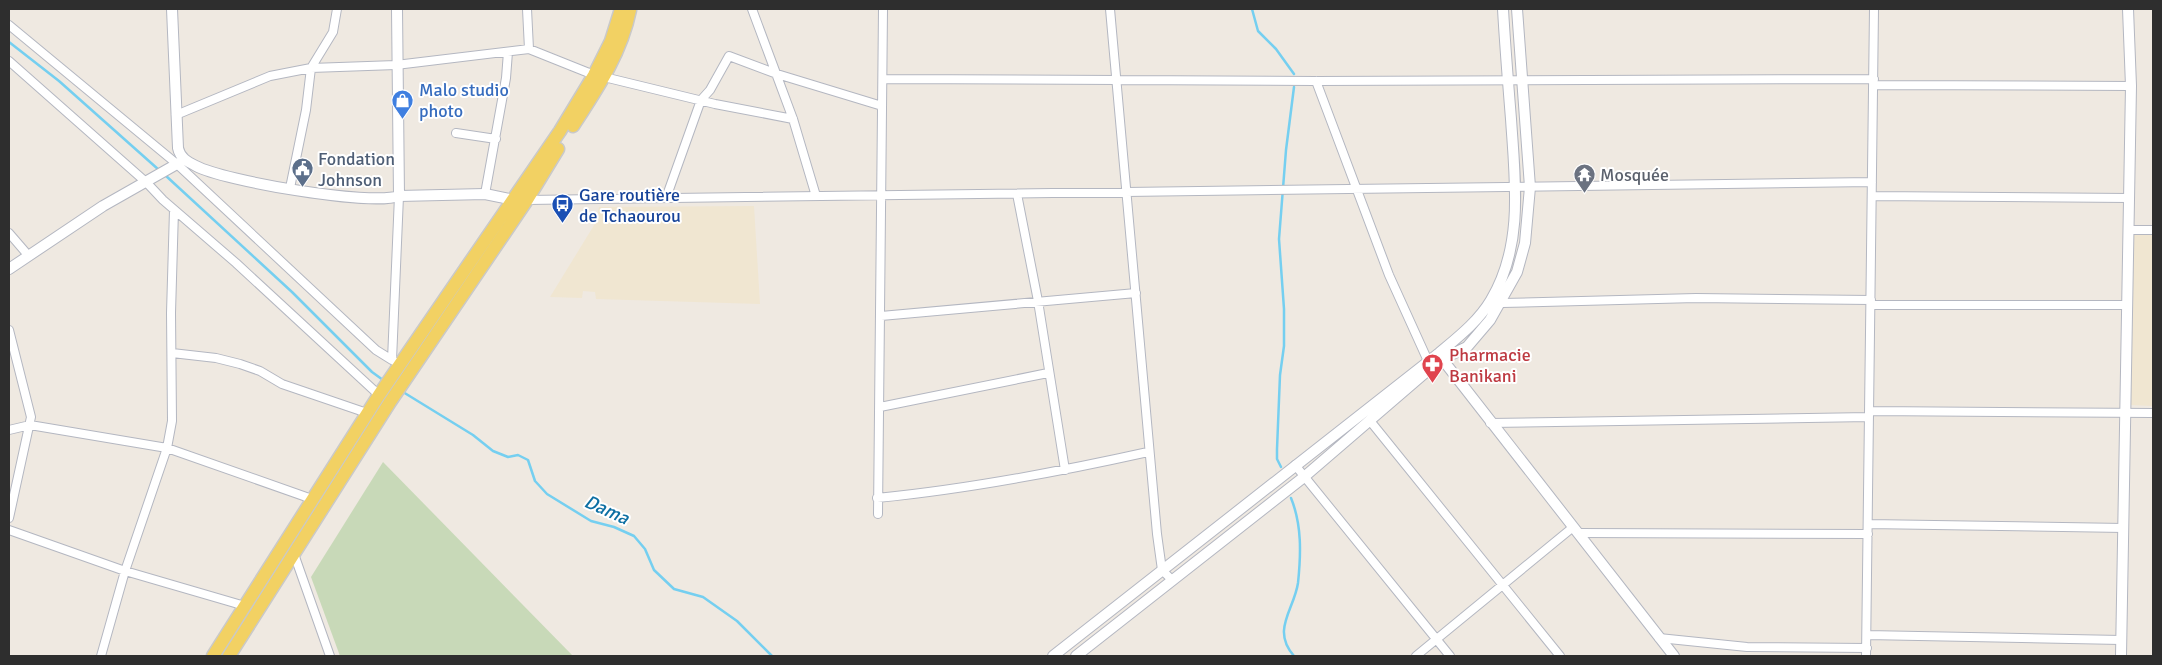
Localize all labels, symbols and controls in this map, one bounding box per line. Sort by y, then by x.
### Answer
place label: Malo studio photo [419,79,509,122]
shop icon: Malo studio photo [391,88,415,119]
place label: Fondation Johnson [318,148,395,191]
public building icon: Fondation Johnson [290,157,314,188]
temple icon: Mosquée [1572,163,1596,194]
place label: Mosquée [1600,164,1669,186]
place label: Gare routière de Tchaourou [579,184,681,227]
bus stop icon: Gare routière de Tchaourou [551,193,575,224]
place label: Pharmacie Banikani [1449,344,1531,387]
pharmacy icon: Pharmacie Banikani [1421,353,1445,384]
water label: Dama [580,489,634,531]

